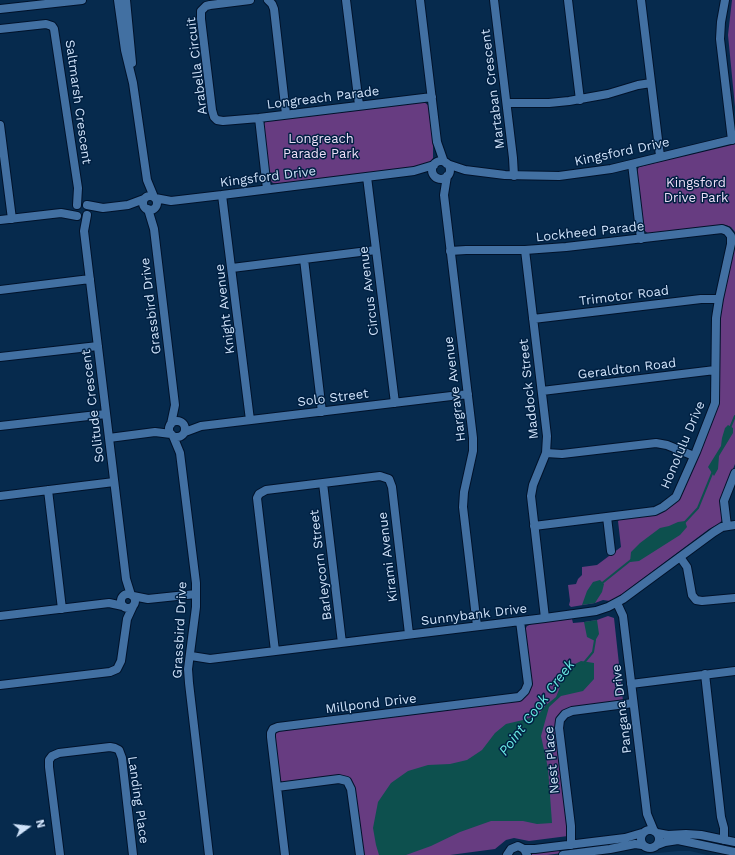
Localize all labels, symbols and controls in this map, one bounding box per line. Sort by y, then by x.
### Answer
street label: Arabella Circuit [183,16,211,116]
street label: Martaban Crescent [478,28,508,150]
street label: Saltmarsh Crescent [62,39,94,165]
street label: Longreach Parade [266,83,380,113]
park label: Longreach Parade Park [283,131,359,162]
street label: Kingsford Drive [573,134,671,170]
street label: Kingsford Drive [219,163,317,191]
park label: Kingsford Drive Park [664,175,728,206]
street label: Lockheed Parade [535,219,645,245]
street label: Circus Avenue [356,245,382,337]
street label: Grassbird Drive [137,257,165,355]
street label: Knight Avenue [212,263,238,355]
street label: Trimotor Road [578,283,670,309]
street label: Hargrave Avenue [441,336,469,442]
street label: Maddock Street [516,338,542,440]
street label: Solitude Crescent [78,349,108,463]
street label: Geraldton Road [577,355,677,383]
street label: Solo Street [297,386,369,410]
street label: Honolulu Drive [657,399,709,491]
street label: Barleycorn Street [306,509,336,621]
street label: Kirami Avenue [375,511,401,603]
street label: Grassbird Drive [170,581,190,679]
street label: Sunnybank Drive [420,601,528,629]
water label: Point Cook Creek [496,657,578,759]
street label: Pangana Drive [609,663,635,755]
street label: Millpond Drive [325,691,417,717]
street label: Nest Place [541,726,563,794]
street label: Landing Place [124,755,152,845]
north arrow [8,807,48,847]
text: N [33,818,47,829]

